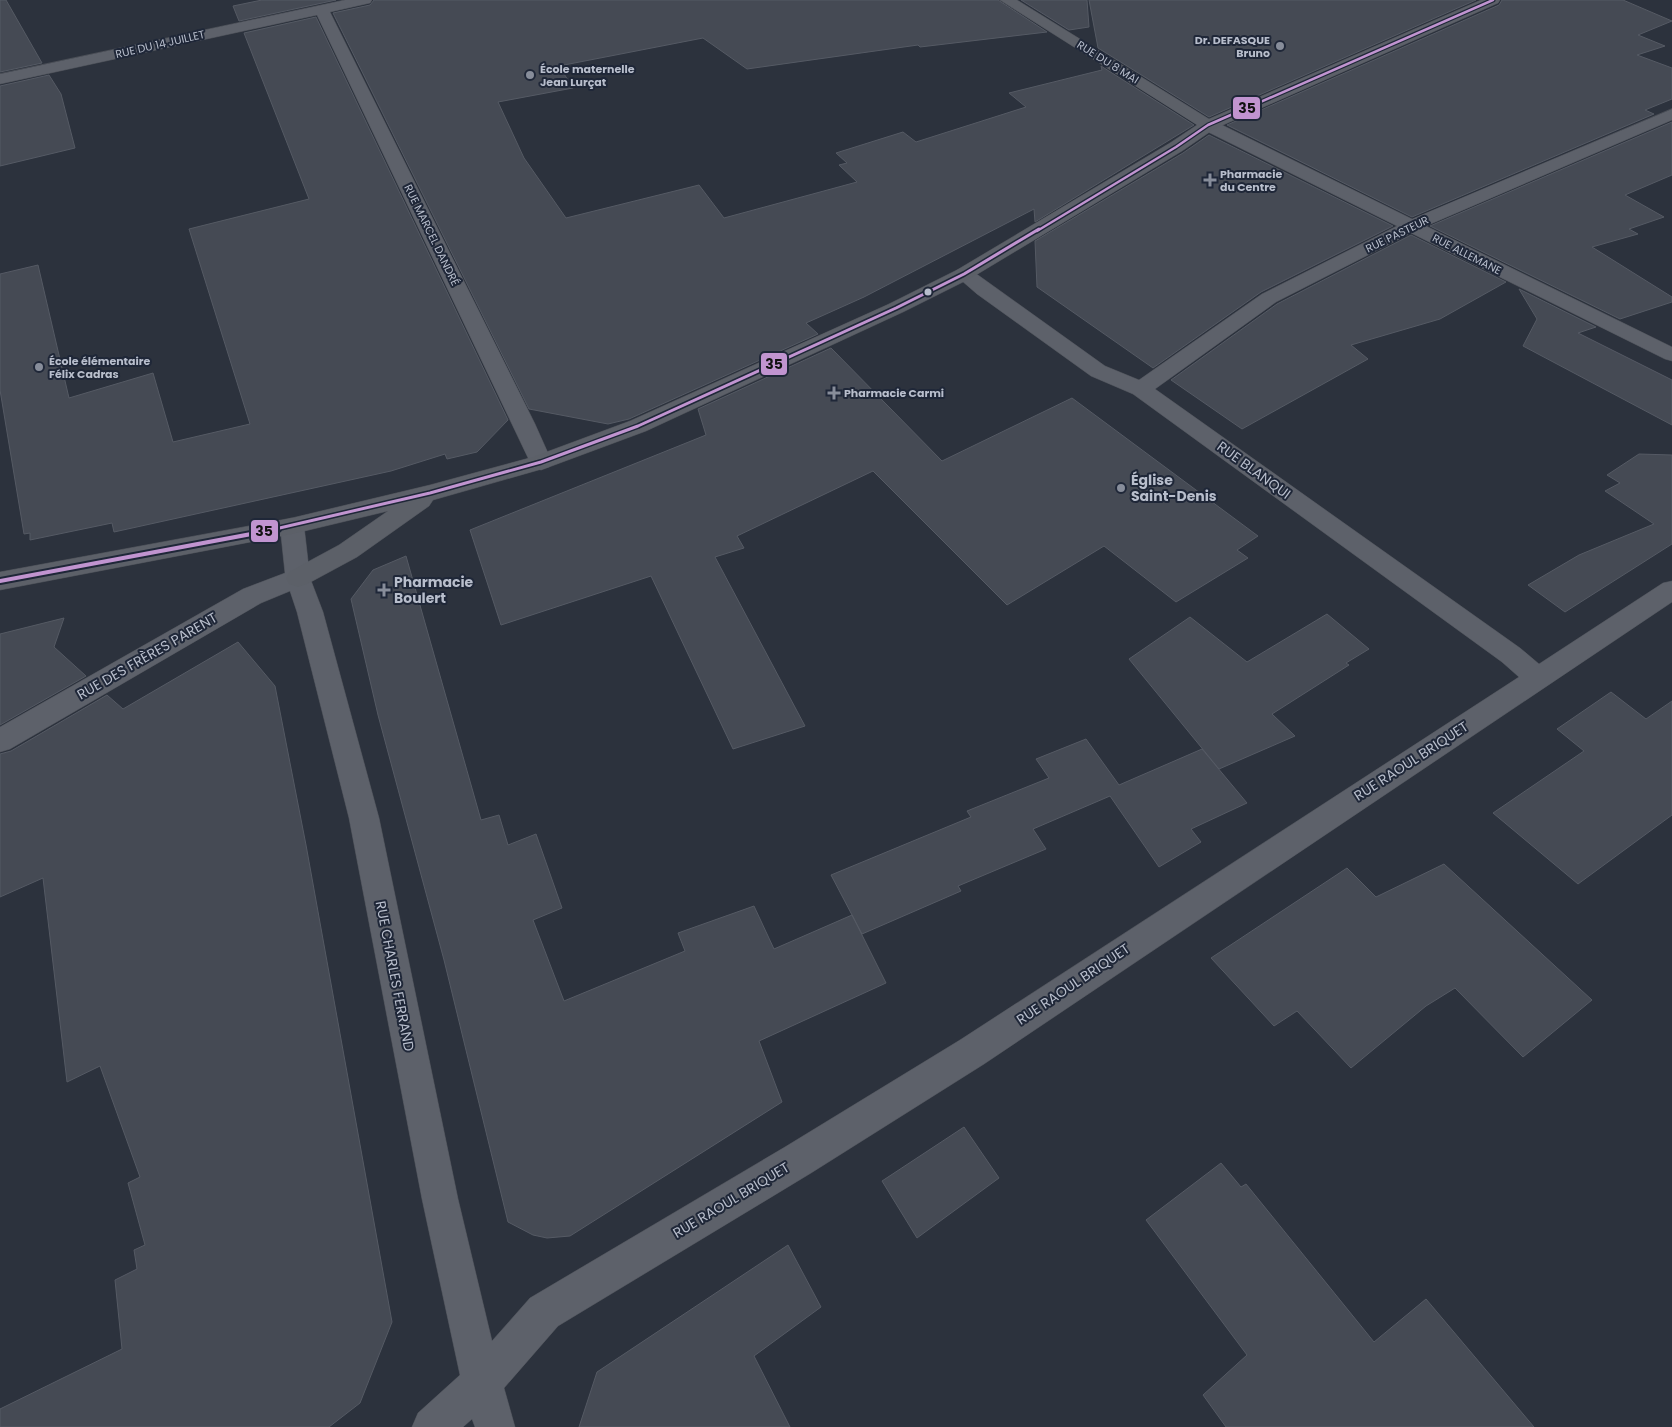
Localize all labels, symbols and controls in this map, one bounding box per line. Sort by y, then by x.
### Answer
street label: RUE DU 14 JUILLET [114,26,206,62]
place label: Dr. DEFASQUE Bruno [1195,32,1270,61]
street label: RUE DU 8 MAI [1074,37,1142,87]
marker: Dr. DEFASQUE Bruno [1274,40,1286,52]
place label: École maternelle Jean Lurçat [540,61,635,90]
marker: École maternelle Jean Lurçat [524,69,536,81]
line badge: 35 [1232,96,1261,120]
text: 35 [1238,98,1256,118]
place label: Pharmacie du Centre [1220,166,1282,195]
marker: Pharmacie du Centre [1204,174,1216,186]
street label: RUE MARCEL DANDRÉ [400,182,464,288]
street label: RUE PASTEUR [1363,212,1432,256]
street label: RUE ALLEMANE [1430,230,1504,278]
unlabelled marker [923,287,933,297]
line badge: 35 [760,352,788,376]
place label: École élémentaire Félix Cadras [49,353,150,382]
text: 35 [765,354,783,374]
marker: École élémentaire Félix Cadras [33,361,45,373]
place label: Pharmacie Carmi [844,385,944,401]
marker: Pharmacie Carmi [828,387,840,399]
street label: RUE BLANQUI [1213,436,1295,504]
place label: Église Saint-Denis [1131,470,1217,506]
marker: Église Saint-Denis [1115,482,1127,494]
line badge: 35 [250,519,279,543]
text: 35 [255,521,273,541]
place label: Pharmacie Boulert [394,572,474,608]
marker: Pharmacie Boulert [378,584,390,596]
street label: RUE DES FRÈRES PARENT [73,607,221,704]
street label: RUE RAOUL BRIQUET [1350,716,1473,806]
street label: RUE CHARLES FERRAND [371,899,419,1053]
street label: RUE RAOUL BRIQUET [1012,938,1134,1029]
street label: RUE RAOUL BRIQUET [669,1157,793,1243]

